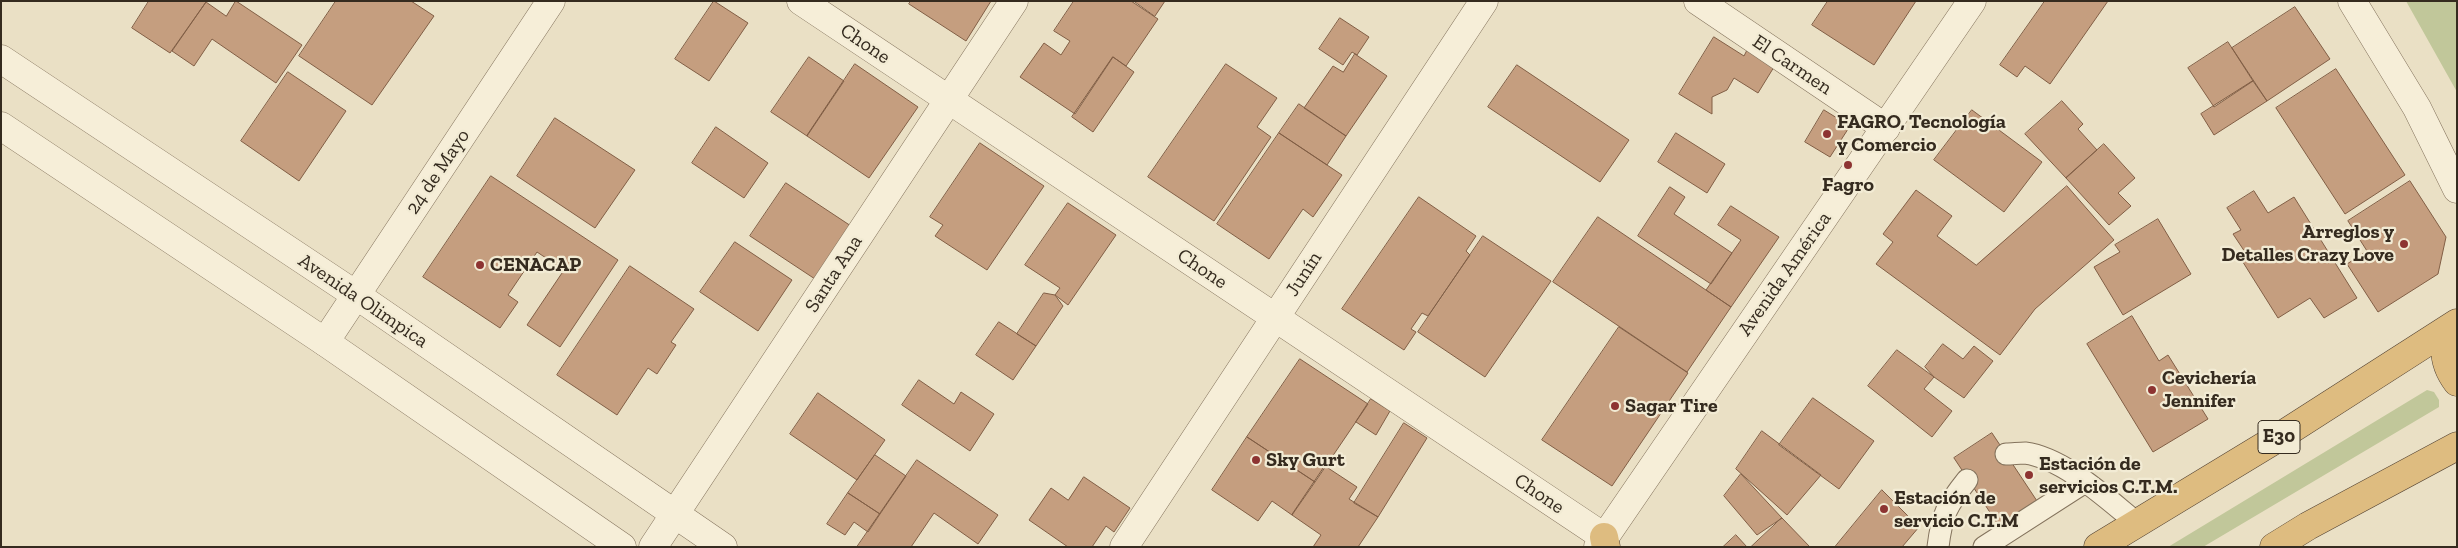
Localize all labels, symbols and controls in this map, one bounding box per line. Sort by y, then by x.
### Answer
street label: Chone [835,19,895,69]
street label: El Carmen [1748,30,1836,100]
place label: FAGRO, Tecnología y Comercio [1837,110,2006,157]
street label: 24 de Mayo [401,125,475,219]
marker: FAGRO, Tecnología y Comercio [1821,128,1833,140]
marker: Fagro [1842,159,1854,171]
place label: Fagro [1822,173,1874,197]
street label: Avenida América [1733,207,1837,341]
place label: Arreglos y Detalles Crazy Love [2222,220,2394,267]
street label: Santa Ana [800,231,868,317]
marker: Arreglos y Detalles Crazy Love [2398,238,2410,250]
street label: Chone [1172,244,1232,294]
street label: Junín [1281,247,1327,301]
street label: Avenida Olimpica [293,249,433,353]
place label: CENACAP [490,253,581,277]
marker: CENACAP [474,259,486,271]
place label: Cevichería Jennifer [2162,366,2256,413]
marker: Cevichería Jennifer [2146,384,2158,396]
place label: Sagar Tire [1625,394,1718,418]
marker: Sagar Tire [1609,400,1621,412]
road number: E30 [2258,421,2300,454]
place label: Sky Gurt [1266,448,1345,472]
place label: Estación de servicios C.T.M. [2039,452,2178,499]
marker: Sky Gurt [1250,454,1262,466]
street label: Chone [1509,469,1569,519]
marker: Estación de servicios C.T.M. [2023,469,2035,481]
place label: Estación de servicio C.T.M [1894,486,2019,533]
marker: Estación de servicio C.T.M [1878,503,1890,515]

